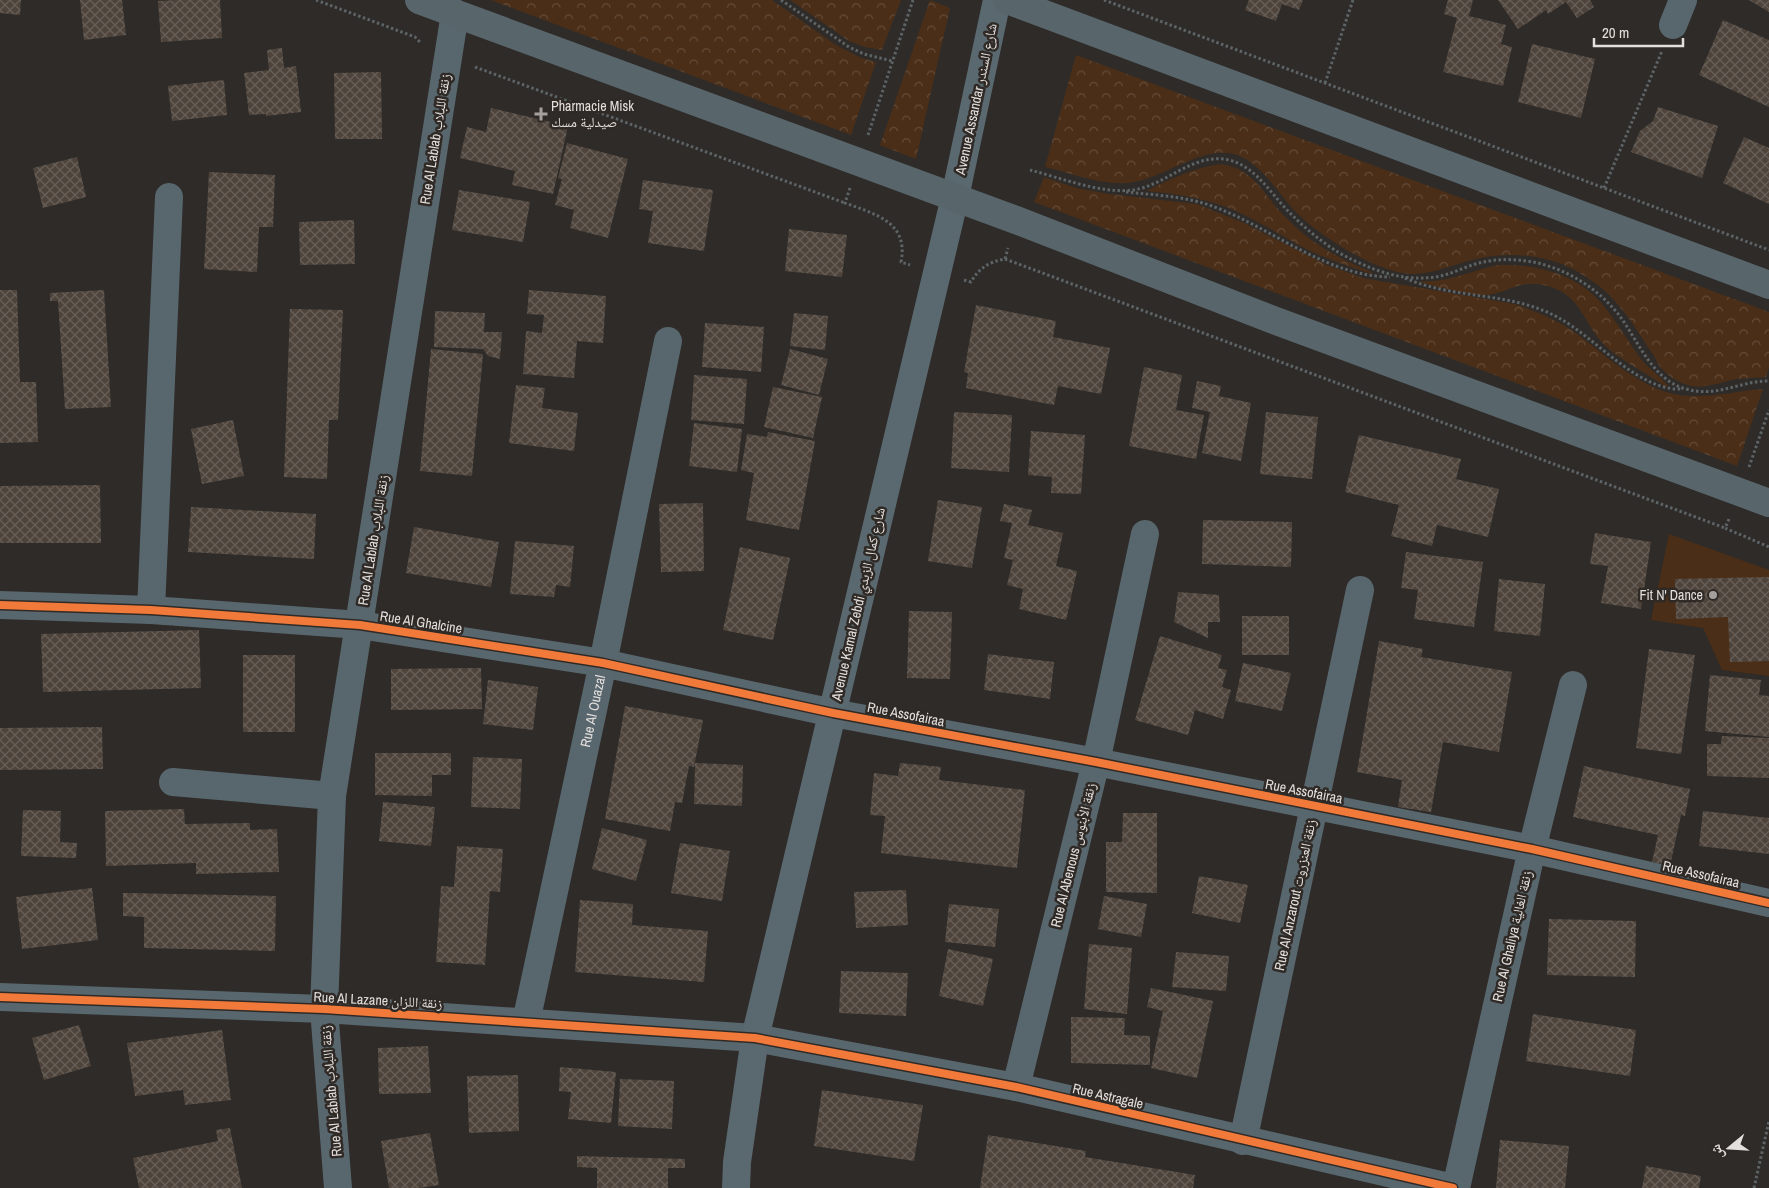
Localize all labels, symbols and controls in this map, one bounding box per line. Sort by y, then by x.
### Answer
scale bar [1594,15,1683,47]
street label: Avenue Assandar شارع السندر [951,22,1002,178]
text: 20 m [1602,22,1629,43]
street label: Rue Al Lablab زنقة اللبلاب [416,72,454,206]
place label: Pharmacie Misk صيدلية مسك [551,97,634,131]
marker: Pharmacie Misk صيدلية مسك [535,108,547,120]
street label: Rue Al Lablab زنقة اللبلاب [354,473,392,607]
street label: Avenue Kamal Zebdi شارع كمال الزبدي [827,506,892,704]
place label: Fit N' Dance [1640,586,1703,604]
marker: Fit N' Dance [1707,589,1719,601]
street label: Rue Al Ghalcine [379,607,463,637]
street label: Rue Al Ouazal [576,673,609,749]
street label: Rue Assofairaa [866,698,947,730]
street label: Rue Assofairaa [1264,775,1345,807]
street label: Rue Al Abenous زنقة الأبنوس [1046,781,1100,929]
street label: Rue Al Anzarout زنقة العنزروت [1270,818,1320,972]
street label: Rue Assofairaa [1661,856,1742,892]
street label: Rue Al Ghaliya زنقة الغالية [1488,869,1536,1003]
street label: Rue Al Lazane زنقة اللزان [313,988,443,1012]
street label: Rue Al Lablab زنقة اللبلاب [316,1024,346,1158]
street label: Rue Astragale [1071,1079,1145,1113]
north arrow [1704,1123,1754,1173]
text: ش [1706,1142,1727,1162]

